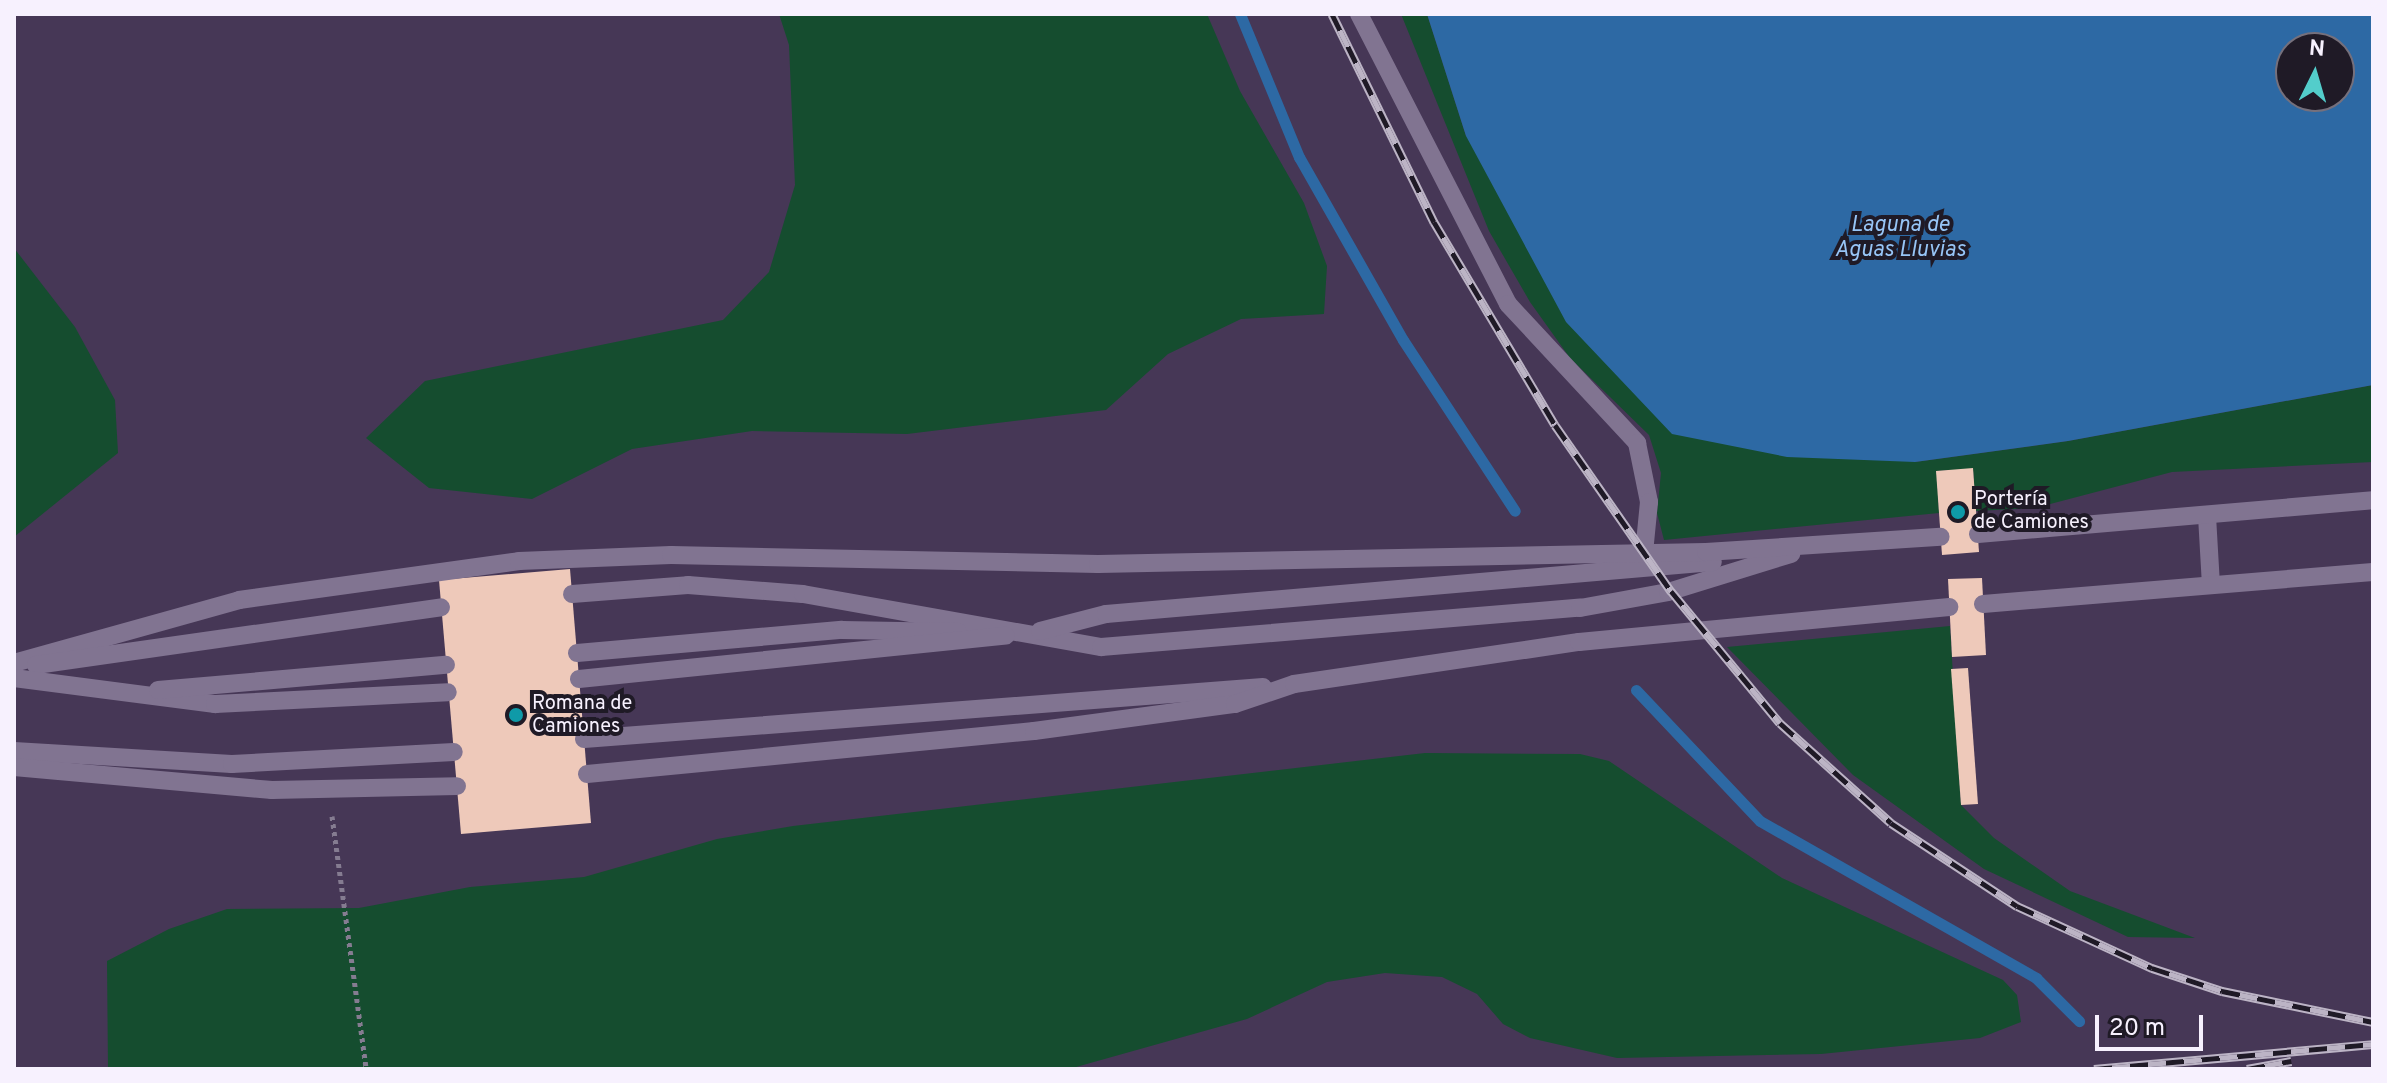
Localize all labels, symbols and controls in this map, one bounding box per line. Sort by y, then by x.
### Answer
north arrow [2275,32,2355,112]
text: N [2308,35,2326,64]
water label: Laguna de Aguas Lluvias [1834,212,1966,264]
place label: Portería de Camiones [1974,488,2089,535]
marker: Portería de Camiones [1949,503,1967,521]
place label: Romana de Camiones [532,692,632,739]
marker: Romana de Camiones [507,706,525,724]
scale bar [2099,999,2207,1049]
text: 20 m [2109,1014,2165,1044]

